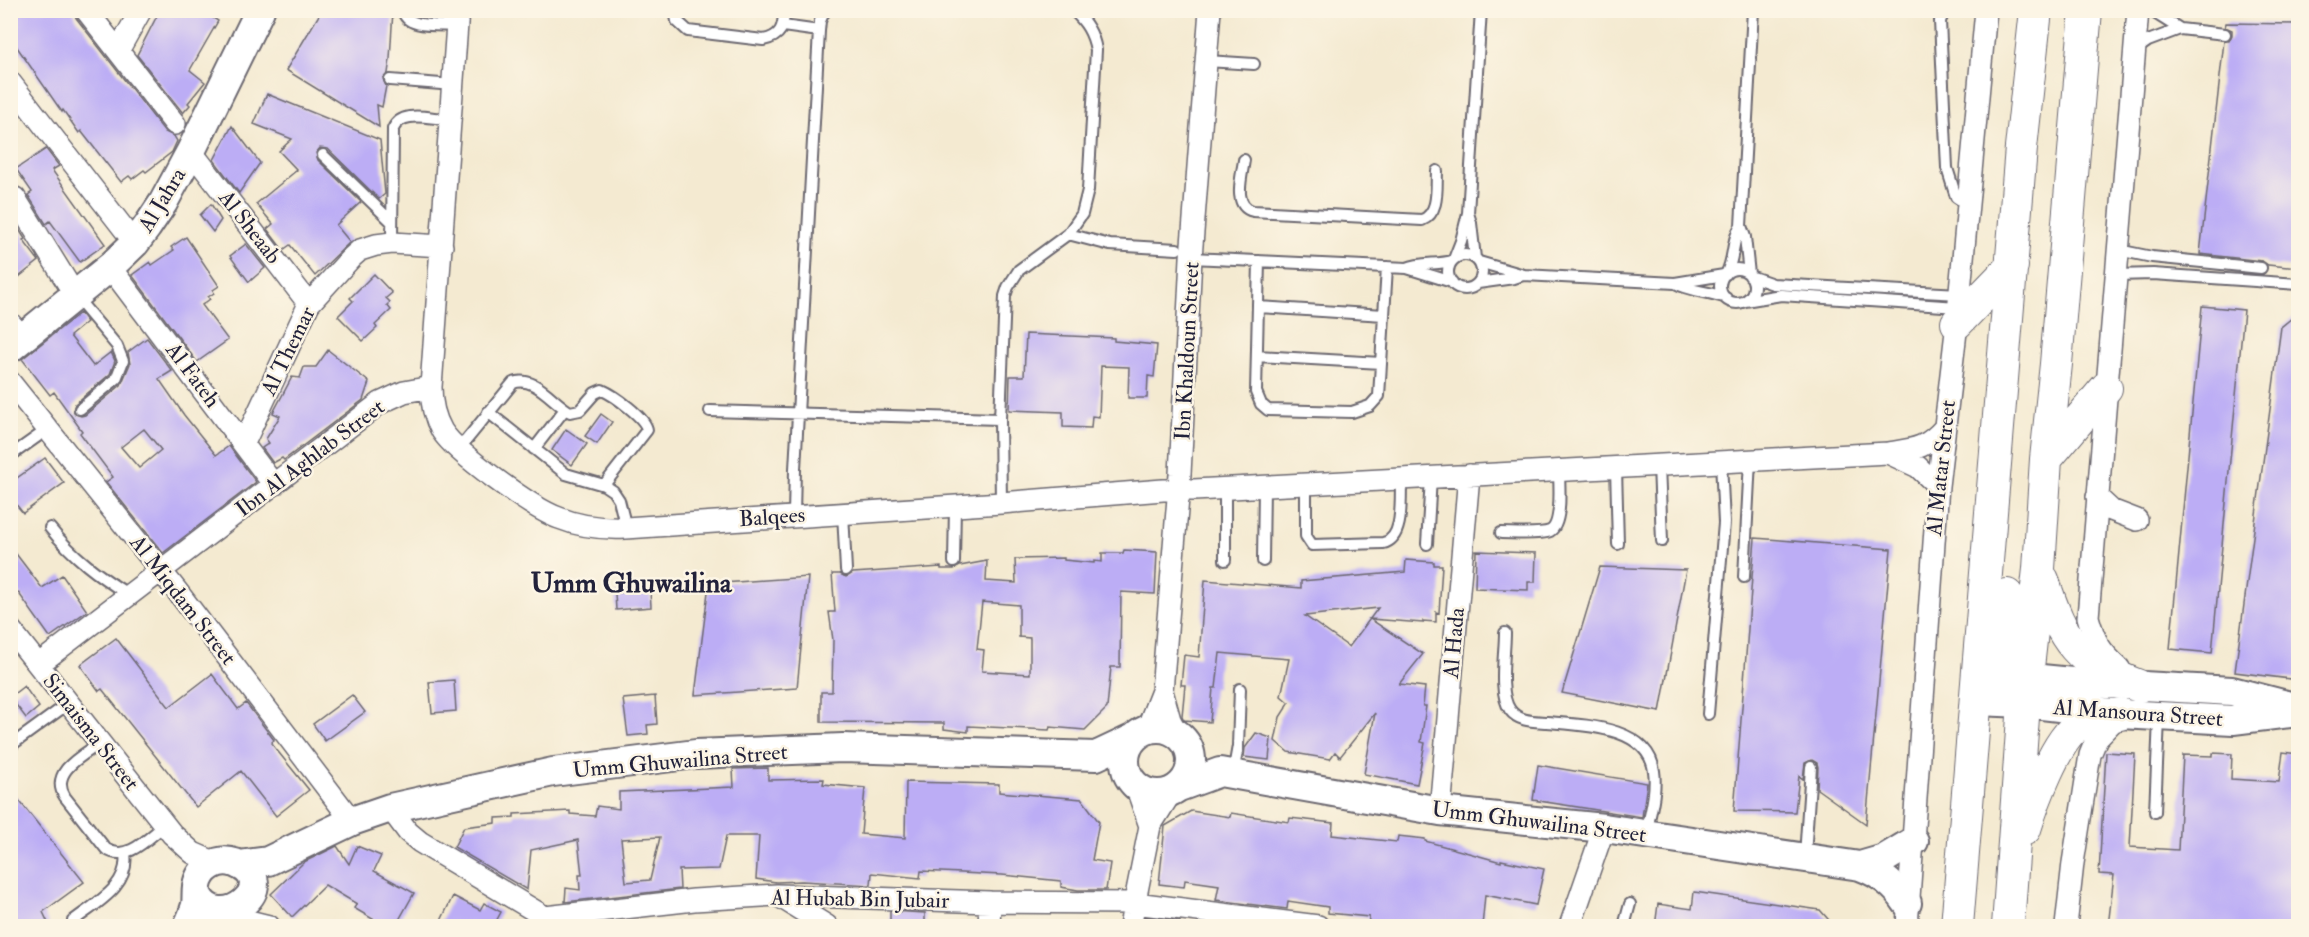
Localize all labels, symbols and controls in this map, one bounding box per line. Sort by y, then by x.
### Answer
street label: Al Jahra [131,162,193,238]
street label: Al Sheaab [212,184,288,270]
street label: Ibn Khaldoun Street [1168,261,1206,441]
street label: Al Themar [254,301,322,401]
street label: Al Fateh [159,336,227,413]
street label: Ibn Al Aghlab Street [230,393,390,523]
street label: Al Matar Street [1920,399,1962,538]
street label: Balqees [738,501,806,533]
street label: Al Miqdam Street [123,529,242,671]
district label: Umm Ghuwailina [530,566,733,601]
street label: Al Hada [1437,605,1471,681]
street label: Simaisma Street [36,668,146,796]
street label: Al Mansoura Street [2051,693,2224,733]
street label: Umm Ghuwailina Street [571,738,789,784]
street label: Umm Ghuwailina Street [1430,795,1648,849]
street label: Al Hubab Bin Jubair [770,883,950,915]

